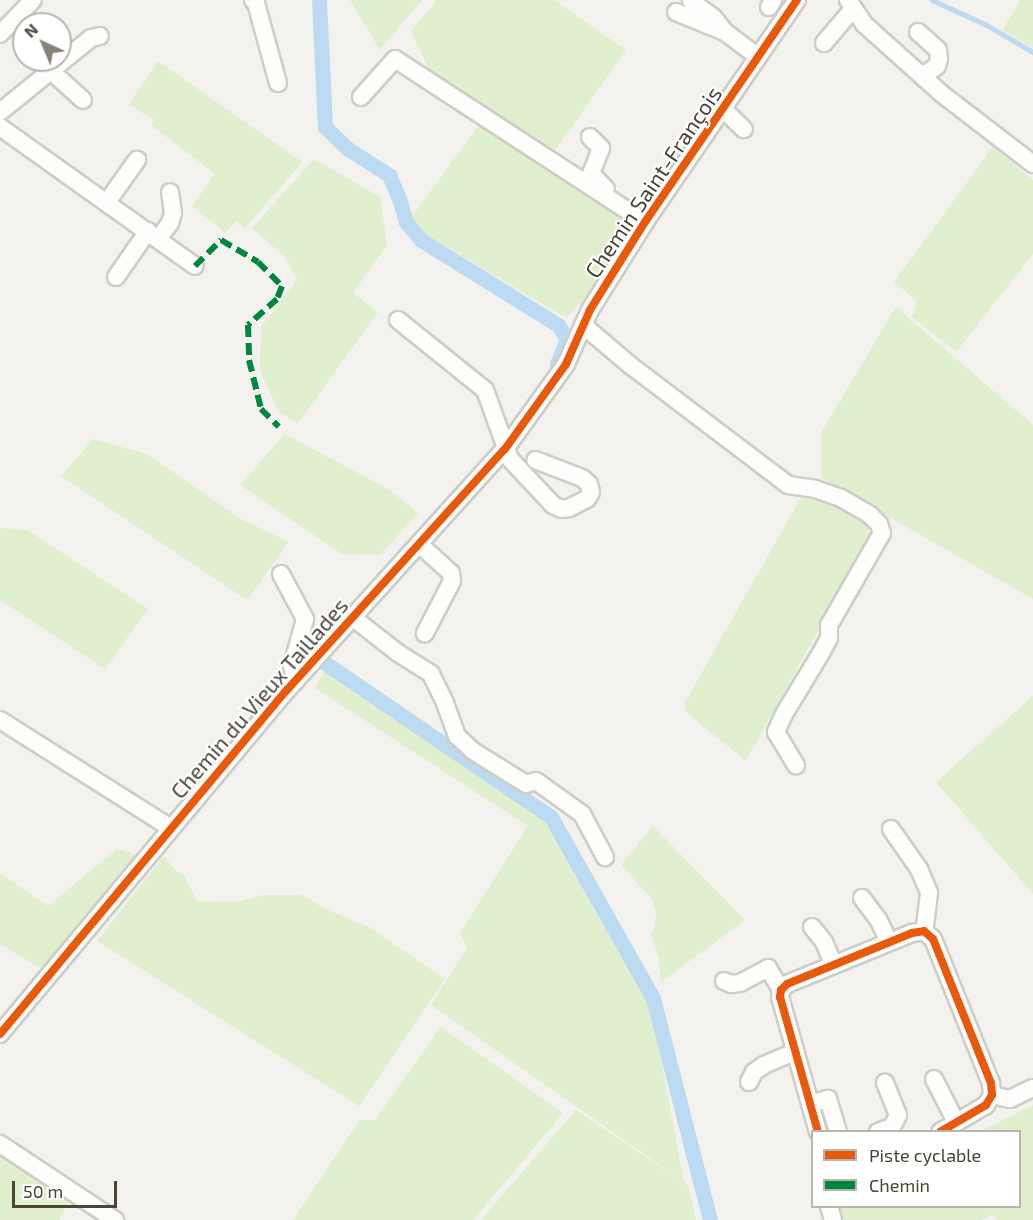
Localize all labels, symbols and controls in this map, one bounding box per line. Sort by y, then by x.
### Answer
north arrow [12,12,72,72]
text: N [20,19,41,41]
street label: Chemin Saint-François [579,81,727,283]
street label: Chemin du Vieux Taillades [164,592,354,804]
legend [811,1130,1021,1208]
text: Piste cyclable [869,1144,981,1166]
scale bar [15,1169,120,1207]
text: Chemin [869,1174,930,1196]
text: 50 m [23,1180,63,1202]

